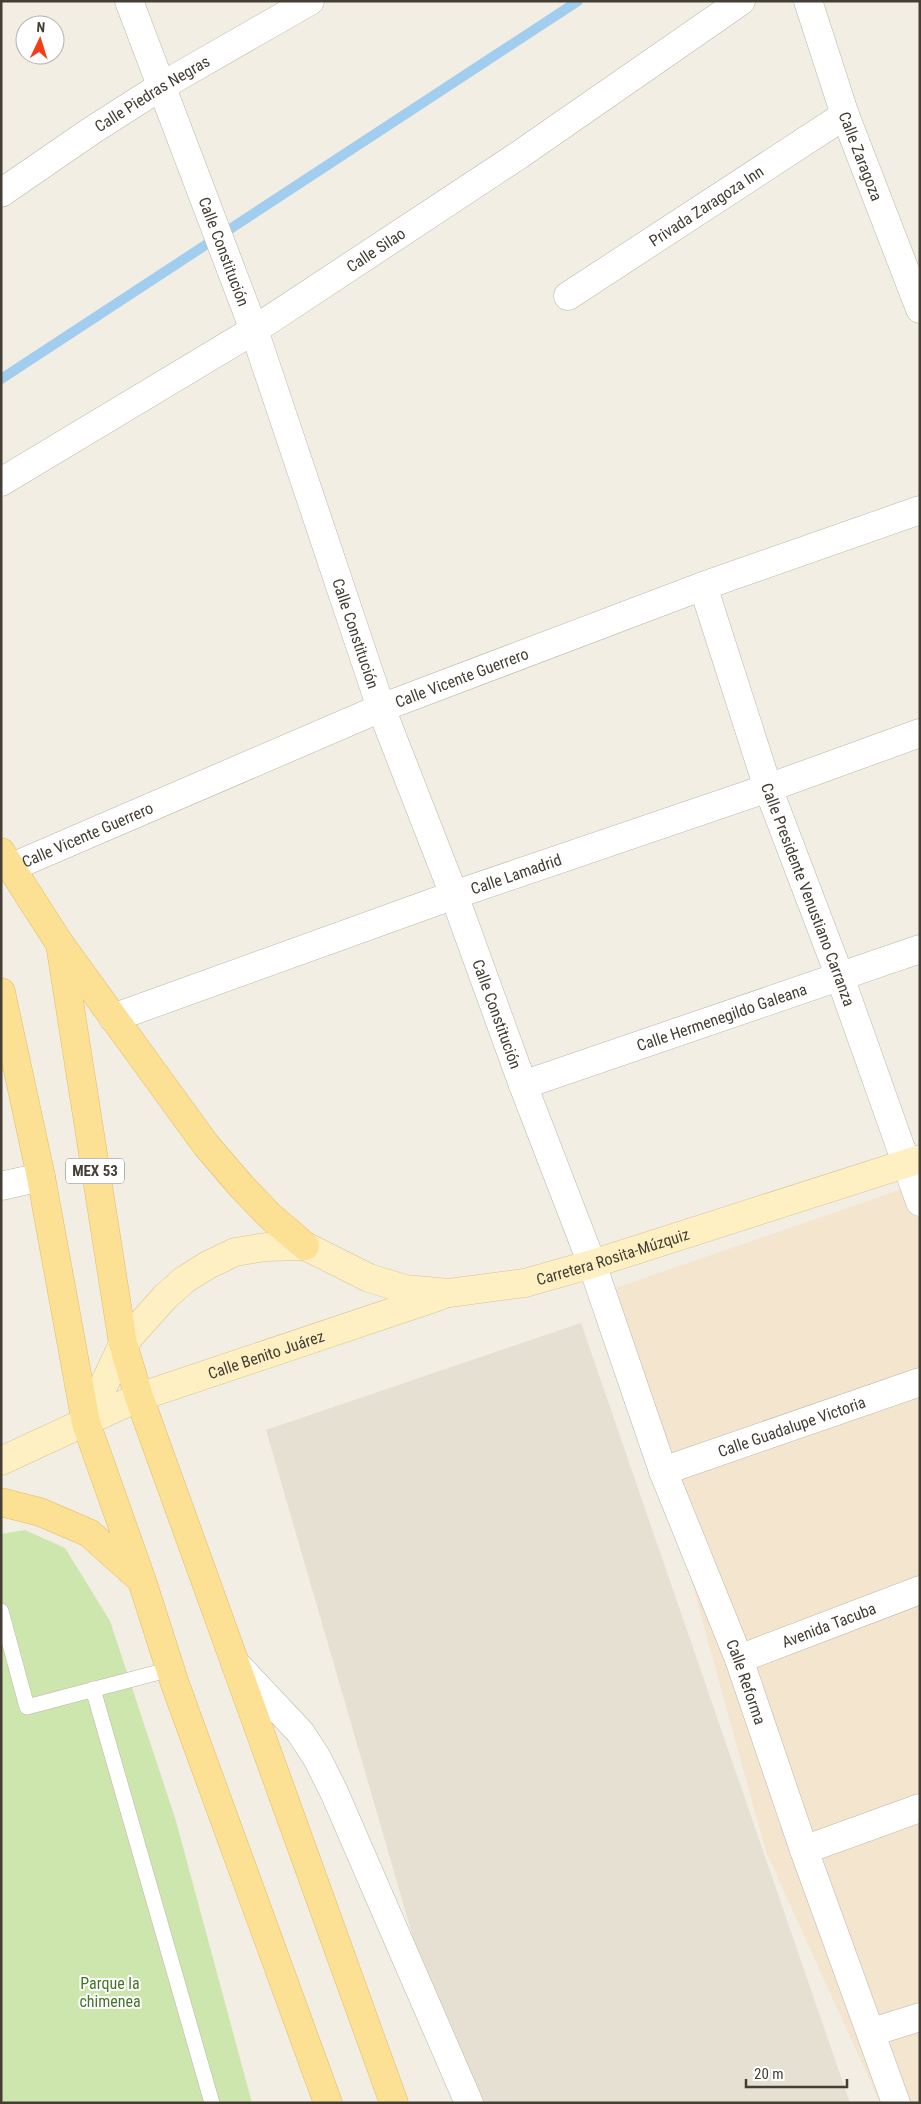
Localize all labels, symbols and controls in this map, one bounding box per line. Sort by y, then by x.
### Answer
north arrow [15,15,65,65]
text: N [36,19,46,35]
street label: Calle Piedras Negras [91,52,213,136]
street label: Calle Zaragoza [835,109,886,204]
street label: Privada Zaragoza Inn [646,162,767,251]
street label: Calle Constitución [194,195,253,309]
street label: Calle Silao [343,224,409,276]
street label: Calle Constitución [328,576,383,691]
street label: Calle Vicente Guerrero [392,644,531,712]
street label: Calle Presidente Venustiano Carranza [757,781,859,1009]
street label: Calle Vicente Guerrero [19,798,156,872]
street label: Calle Lamadrid [468,850,564,899]
street label: Calle Constitución [468,957,525,1071]
street label: Calle Hermenegildo Galeana [634,979,809,1055]
road number: MEX 53 [66,1158,124,1184]
street label: Carretera Rosita-Múzquiz [534,1225,692,1289]
street label: Calle Benito Juárez [205,1327,327,1383]
street label: Calle Guadalupe Victoria [715,1393,868,1461]
street label: Avenida Tacuba [779,1599,879,1652]
street label: Calle Reforma [722,1637,770,1727]
park label: Parque la chimenea [79,1974,141,2011]
scale bar [746,2056,847,2088]
text: 20 m [754,2065,784,2083]

